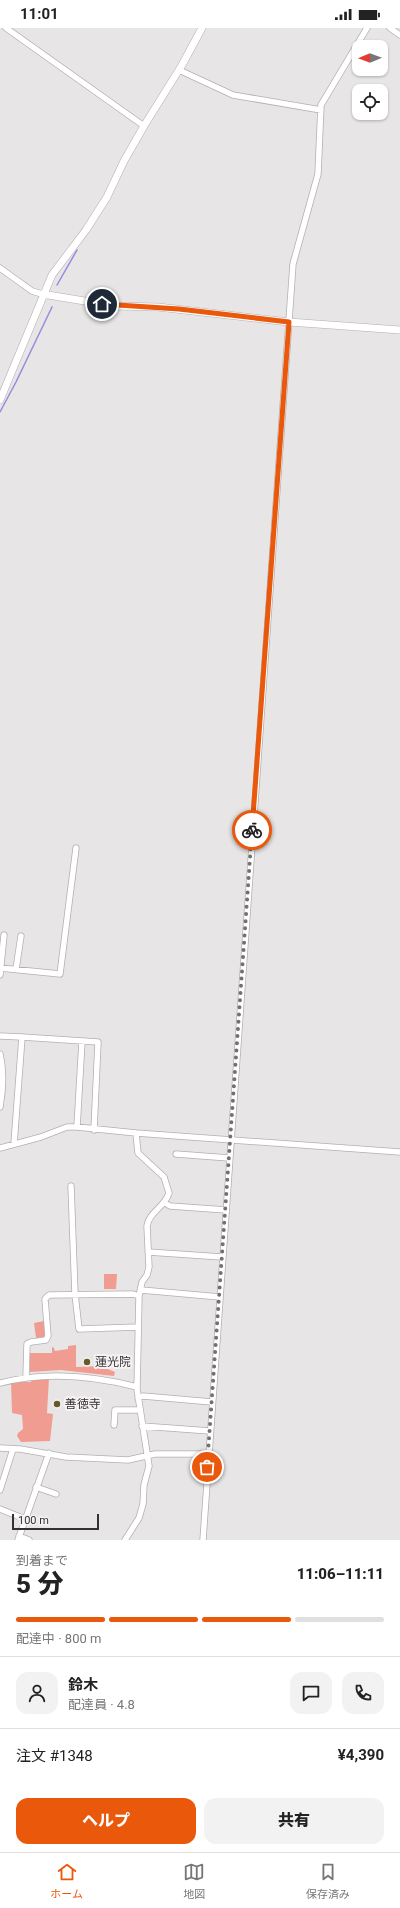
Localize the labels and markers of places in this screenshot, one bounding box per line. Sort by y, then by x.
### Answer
pin [85,287,119,321]
place label: 蓮光院 [95,1355,131,1369]
marker: 蓮光院 [82,1357,92,1367]
place label: 善徳寺 [65,1397,101,1411]
marker: 善徳寺 [52,1399,62,1409]
pin [190,1450,224,1484]

